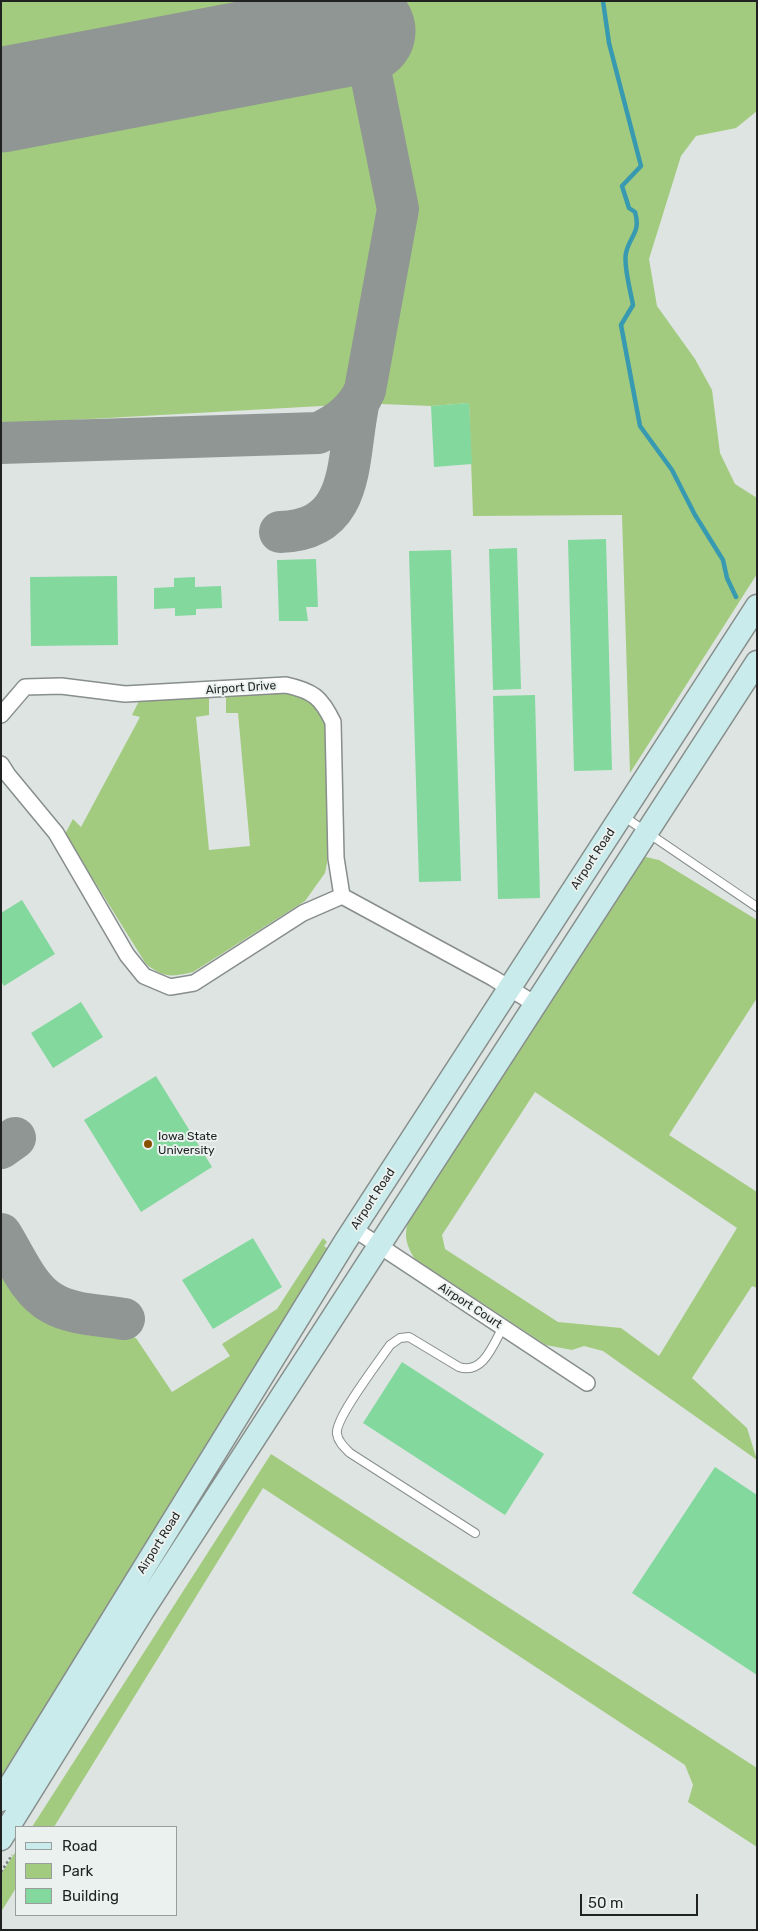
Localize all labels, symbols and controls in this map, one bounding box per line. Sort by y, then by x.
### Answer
street label: Airport Drive [205,678,277,698]
street label: Airport Road [568,826,618,892]
place label: Iowa State University [158,1130,217,1158]
marker: Iowa State University [142,1138,154,1150]
street label: Airport Road [348,1166,398,1232]
street label: Airport Court [435,1280,505,1332]
street label: Airport Road [134,1509,184,1577]
legend [15,1826,178,1916]
text: Road [62,1837,98,1855]
text: Park [62,1862,93,1880]
scale bar [583,1884,700,1916]
text: Building [62,1887,119,1905]
text: 50 m [588,1894,623,1912]

